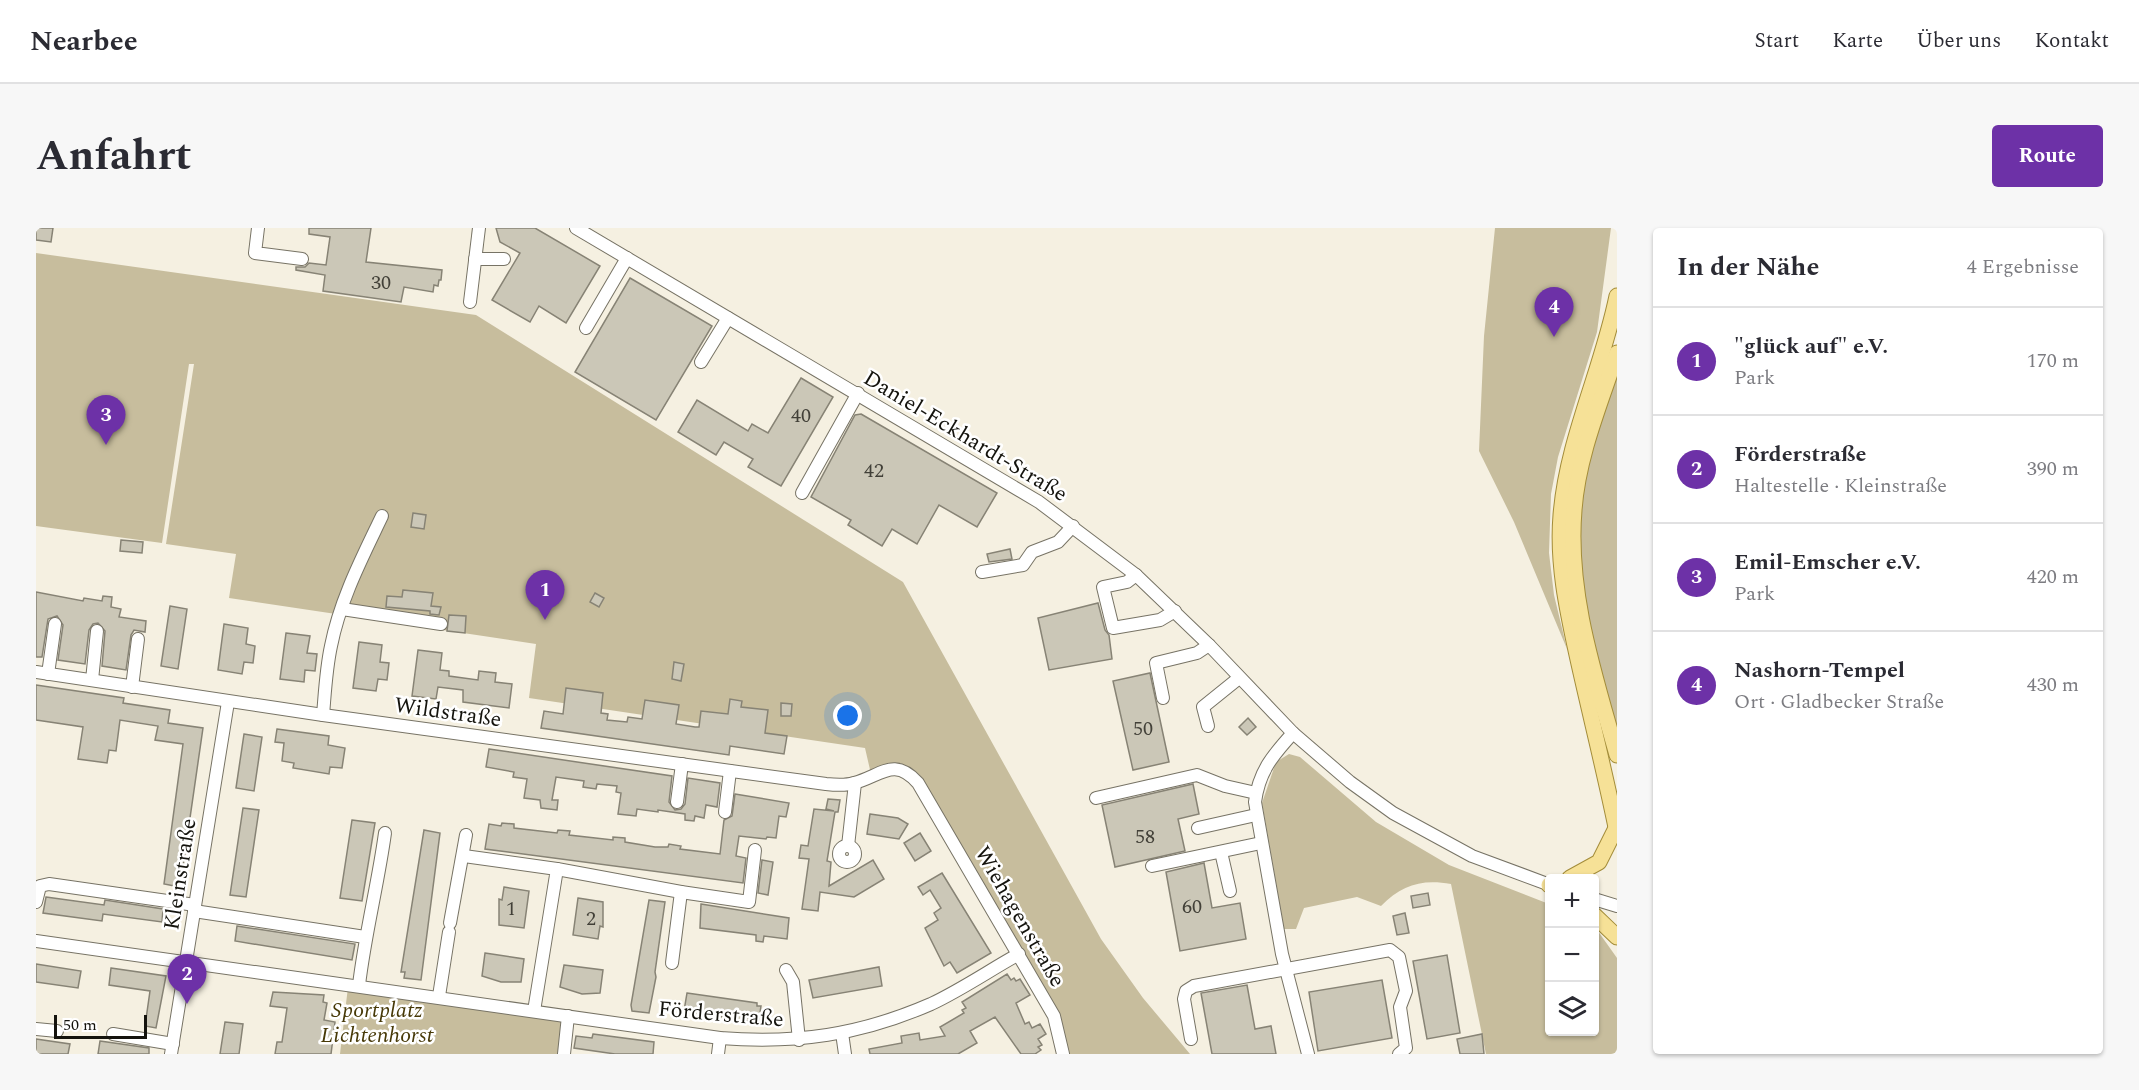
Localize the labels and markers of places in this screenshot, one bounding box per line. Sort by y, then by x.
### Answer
pin: 4 [1534,288,1574,337]
pin: 3 [86,396,126,445]
pin: 1 [526,570,564,620]
pin: 2 [168,954,206,1004]

